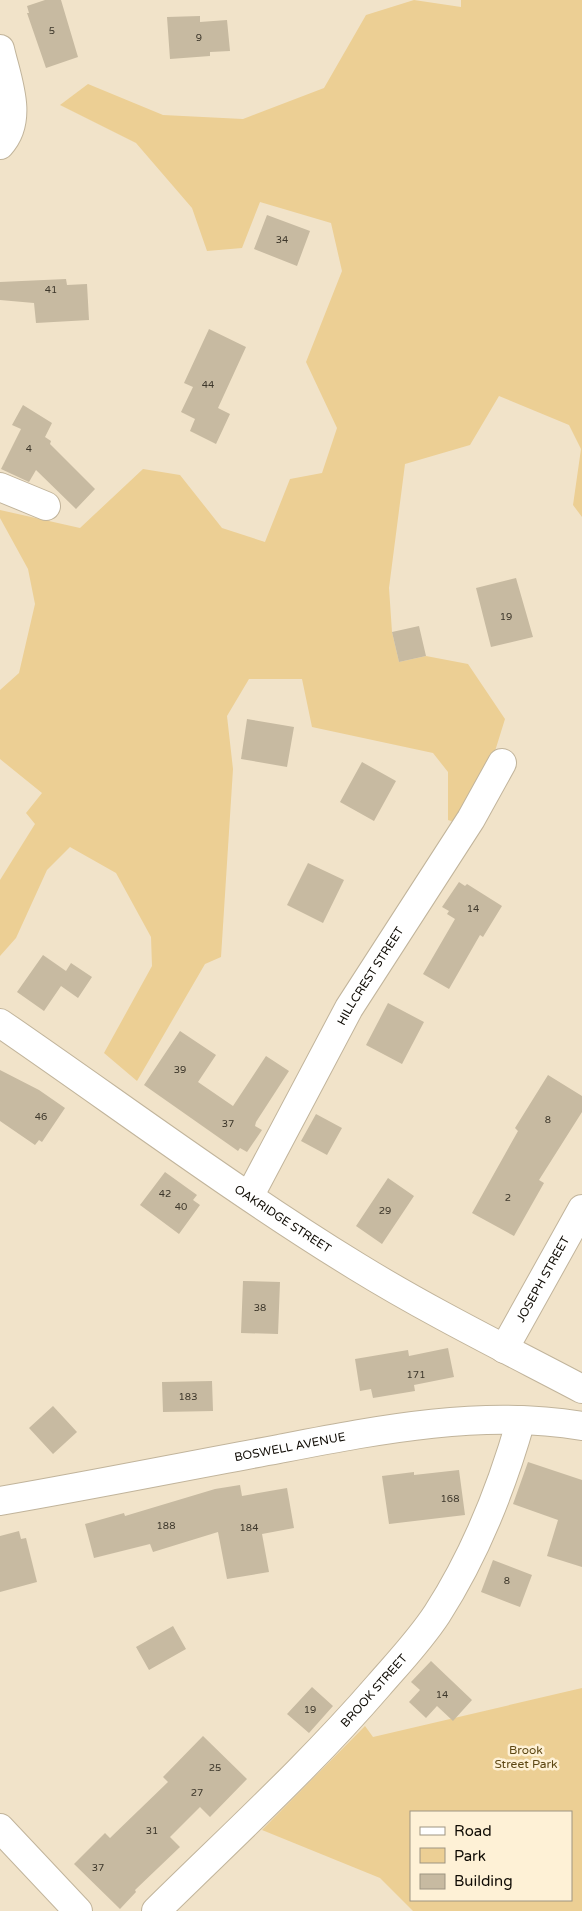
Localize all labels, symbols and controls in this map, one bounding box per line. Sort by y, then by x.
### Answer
house number: 5 [49,25,55,37]
house number: 9 [196,32,202,44]
house number: 34 [276,234,288,246]
house number: 41 [45,284,57,296]
house number: 44 [202,379,214,391]
house number: 4 [26,443,32,455]
house number: 19 [500,611,512,623]
house number: 14 [467,903,479,915]
street label: HILLCREST STREET [334,924,407,1028]
house number: 39 [174,1064,186,1076]
house number: 46 [35,1111,47,1123]
house number: 8 [545,1114,551,1126]
house number: 37 [222,1118,234,1130]
street label: OAKRIDGE STREET [232,1182,334,1256]
house number: 42 [159,1188,171,1200]
house number: 2 [505,1192,511,1204]
house number: 40 [175,1201,187,1213]
house number: 29 [379,1205,391,1217]
street label: JOSEPH STREET [513,1233,573,1325]
house number: 38 [254,1302,266,1314]
house number: 171 [407,1369,425,1381]
house number: 183 [179,1391,197,1403]
street label: BOSWELL AVENUE [233,1429,347,1464]
house number: 168 [441,1493,459,1505]
house number: 188 [157,1520,175,1532]
house number: 184 [240,1522,258,1534]
house number: 8 [504,1575,510,1587]
street label: BROOK STREET [338,1651,410,1730]
house number: 14 [436,1689,448,1701]
house number: 19 [304,1704,316,1716]
park label: Brook Street Park [494,1743,558,1771]
house number: 25 [209,1762,221,1774]
house number: 27 [191,1787,203,1799]
legend [410,1811,572,1901]
text: Road [454,1822,492,1840]
house number: 31 [146,1825,158,1837]
text: Park [454,1847,486,1865]
house number: 37 [92,1862,104,1874]
text: Building [454,1872,513,1890]

